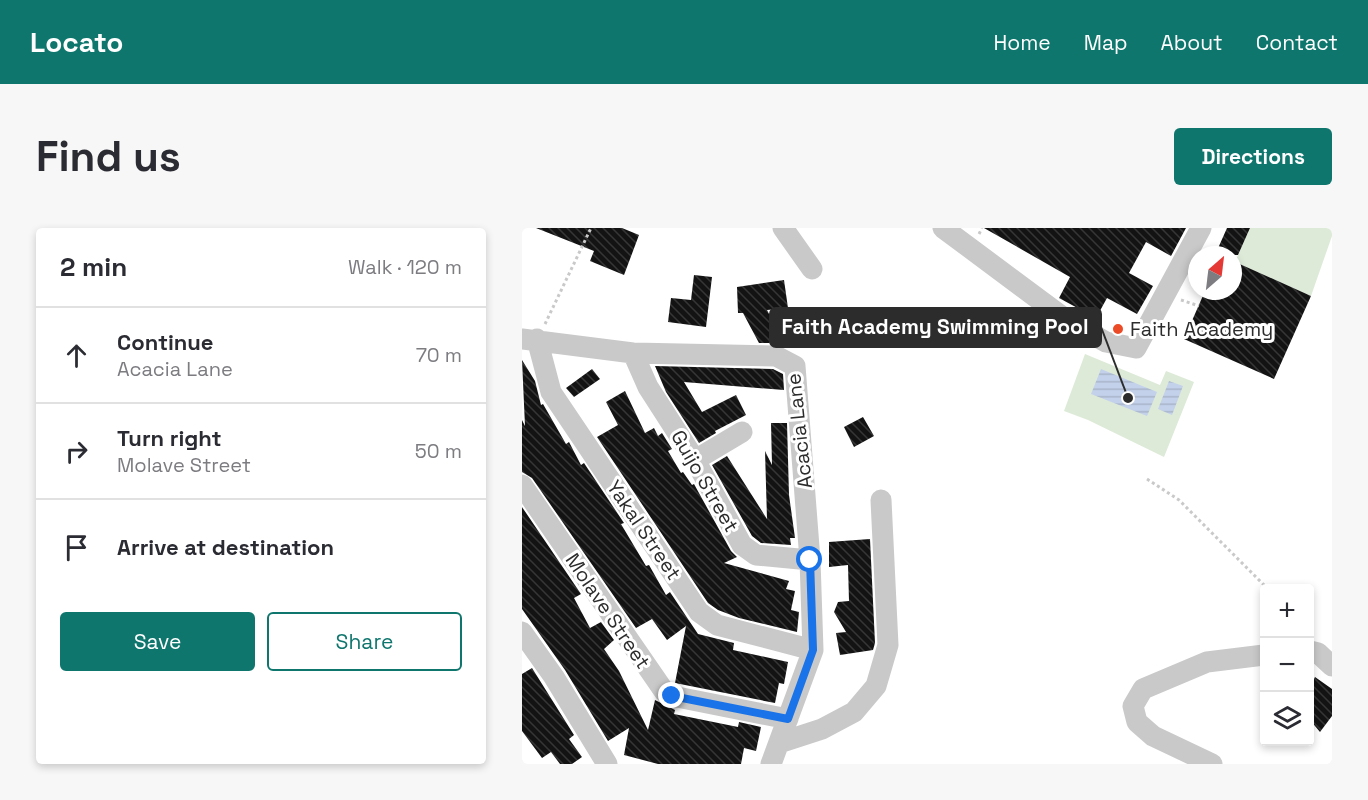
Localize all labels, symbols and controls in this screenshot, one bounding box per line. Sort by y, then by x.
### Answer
text: Locato [30,24,123,60]
text: Home [993,29,1051,56]
text: Map [1084,29,1128,56]
text: About [1161,29,1223,56]
text: Contact [1256,29,1338,56]
button: Directions [1174,128,1332,185]
text: Find us [36,130,181,183]
north arrow [1188,246,1242,300]
text: 2 min [60,250,127,284]
text: Walk · 120 m [348,254,462,280]
callout: Faith Academy Swimming Pool [770,308,1101,347]
text: Faith Academy Swimming Pool [781,313,1089,340]
place label: Faith Academy [1130,316,1273,342]
marker: Faith Academy [1111,322,1125,336]
text: Continue [117,328,213,356]
icon: ahead [60,339,93,372]
text: 70 m [416,342,462,368]
text: Acacia Lane [117,356,233,382]
street label: Acacia Lane [780,372,818,490]
text: Turn right [117,424,222,452]
street label: Guijo Street [665,425,745,537]
icon: right [60,435,93,468]
text: 50 m [415,438,462,464]
text: Molave Street [117,452,251,478]
street label: Yakal Street [601,475,687,585]
icon: arrive [60,531,93,564]
text: Arrive at destination [117,533,334,561]
route start [796,546,822,572]
street label: Molave Street [560,548,656,674]
map controls [1260,584,1314,746]
button: + [1260,584,1314,638]
button: Save [60,612,255,671]
button: Share [267,612,462,671]
button: − [1260,638,1314,692]
route end [658,682,684,708]
button: layers [1260,692,1314,746]

